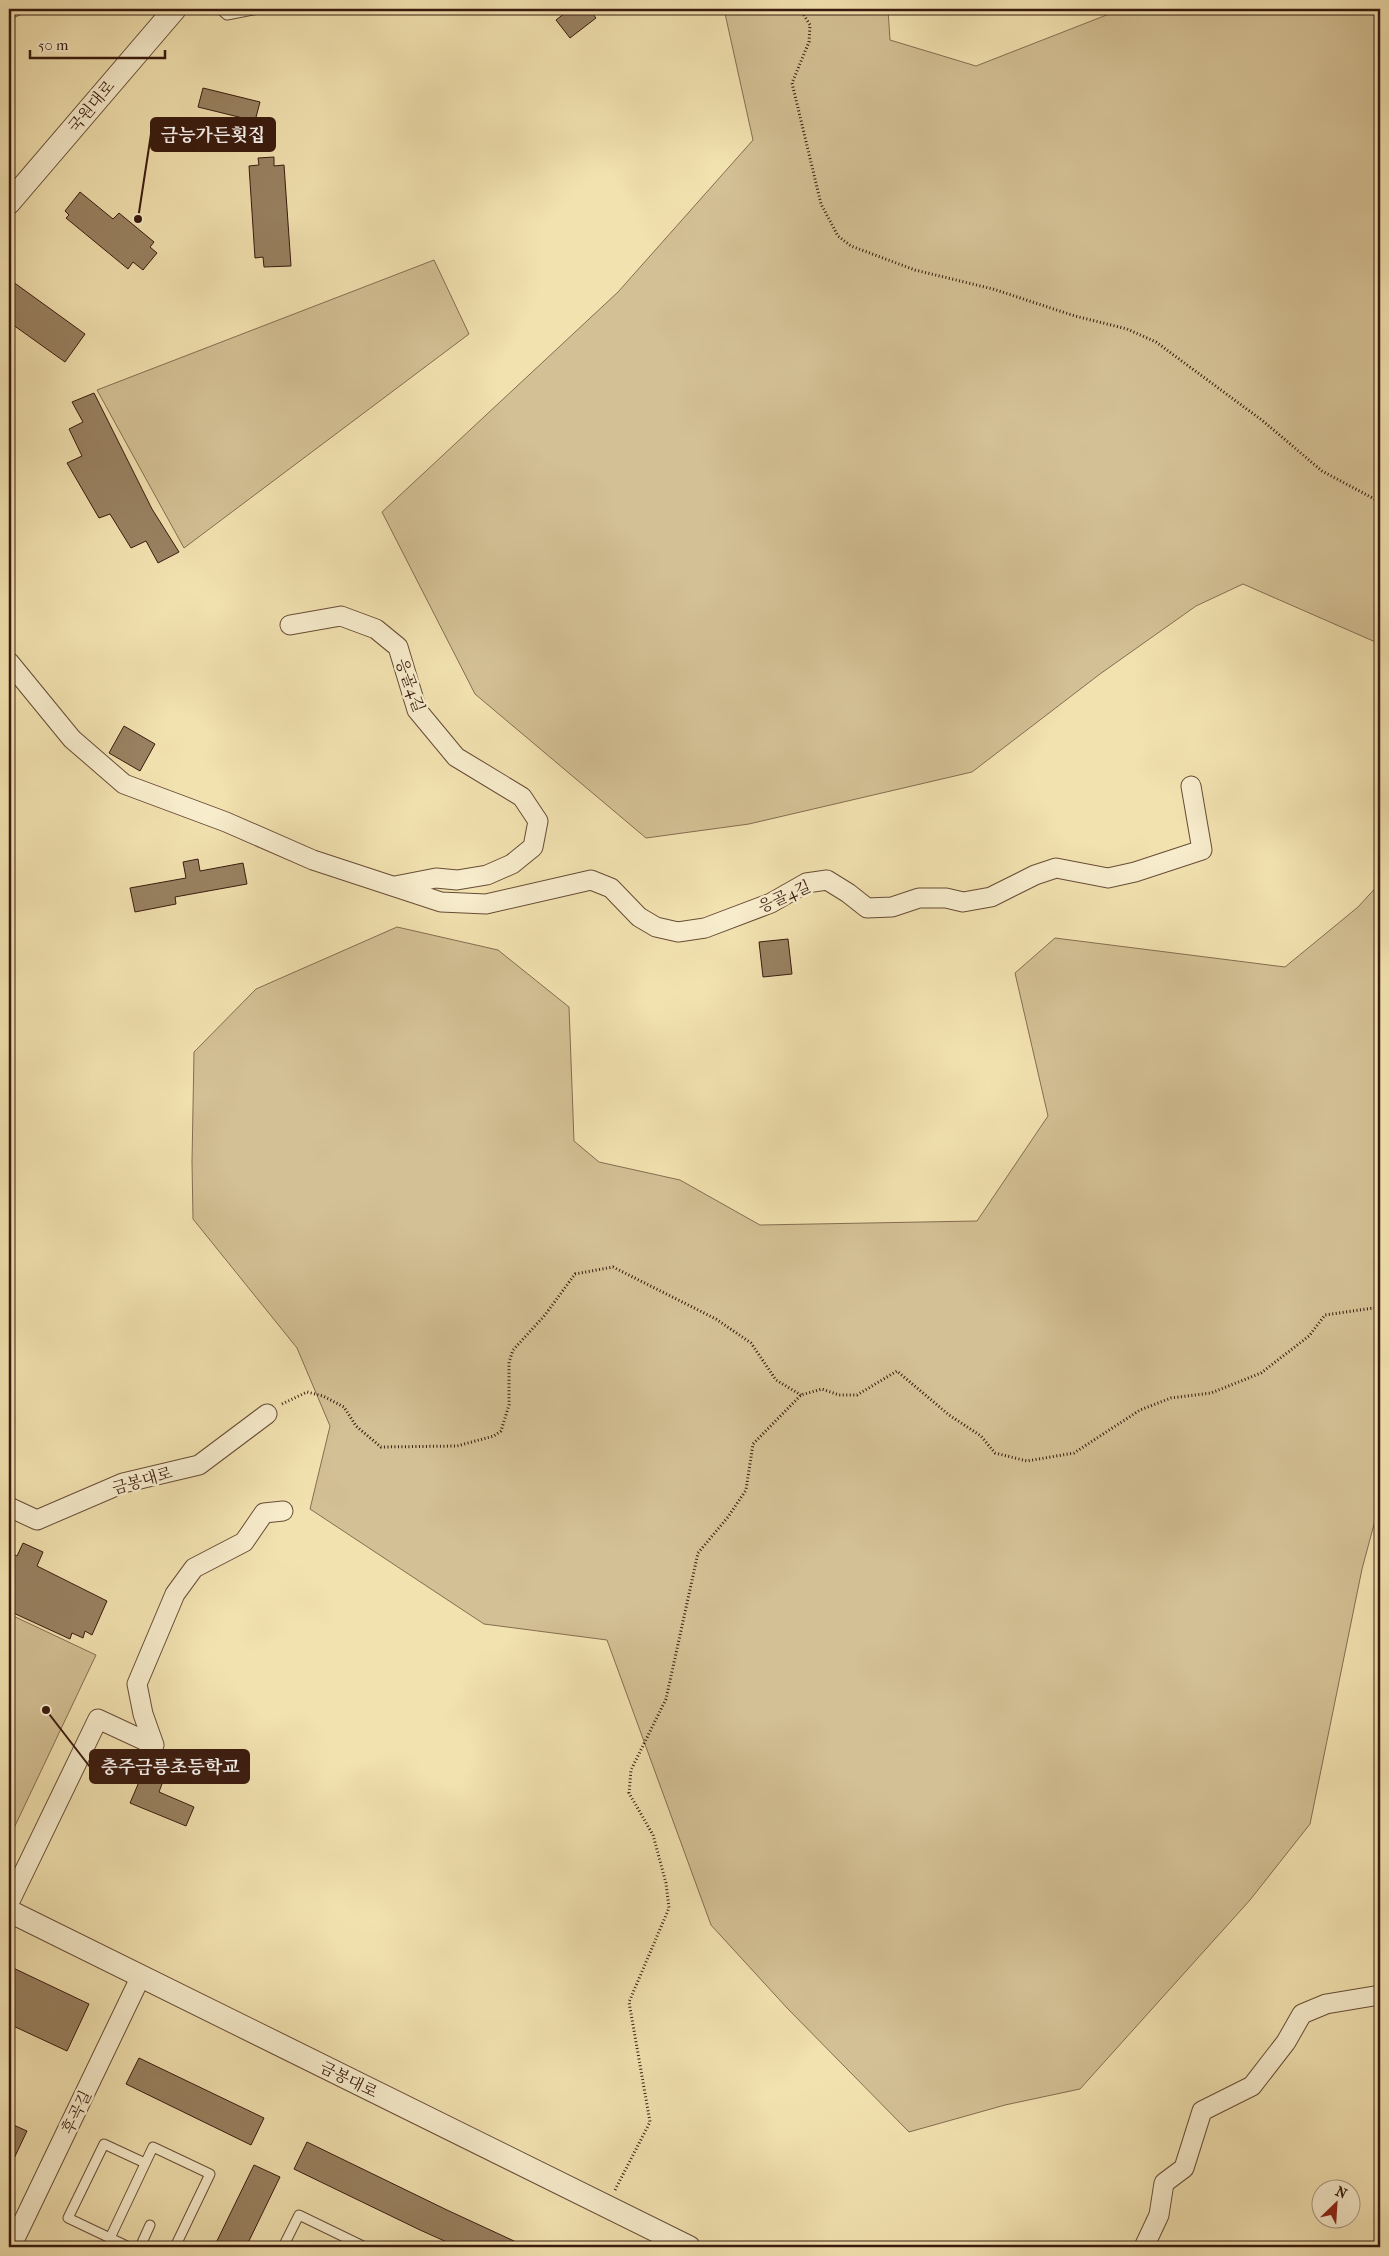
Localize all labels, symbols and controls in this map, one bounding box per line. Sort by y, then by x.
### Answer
scale bar [30,28,165,60]
text: 50 m [38,36,69,54]
street label: 국원대로 [64,76,119,136]
callout: 금능가든횟집 [151,118,275,151]
text: 금능가든횟집 [161,125,265,146]
street label: 응골4길 [392,656,429,715]
street label: 응골4길 [755,876,814,916]
street label: 금봉대로 [110,1463,175,1498]
callout: 충주금릉초등학교 [90,1750,249,1783]
text: 충주금릉초등학교 [100,1757,240,1778]
street label: 금봉대로 [317,2057,381,2102]
street label: 후곡길 [58,2087,95,2137]
north arrow [1312,2178,1362,2228]
text: N [1333,2183,1350,2203]

